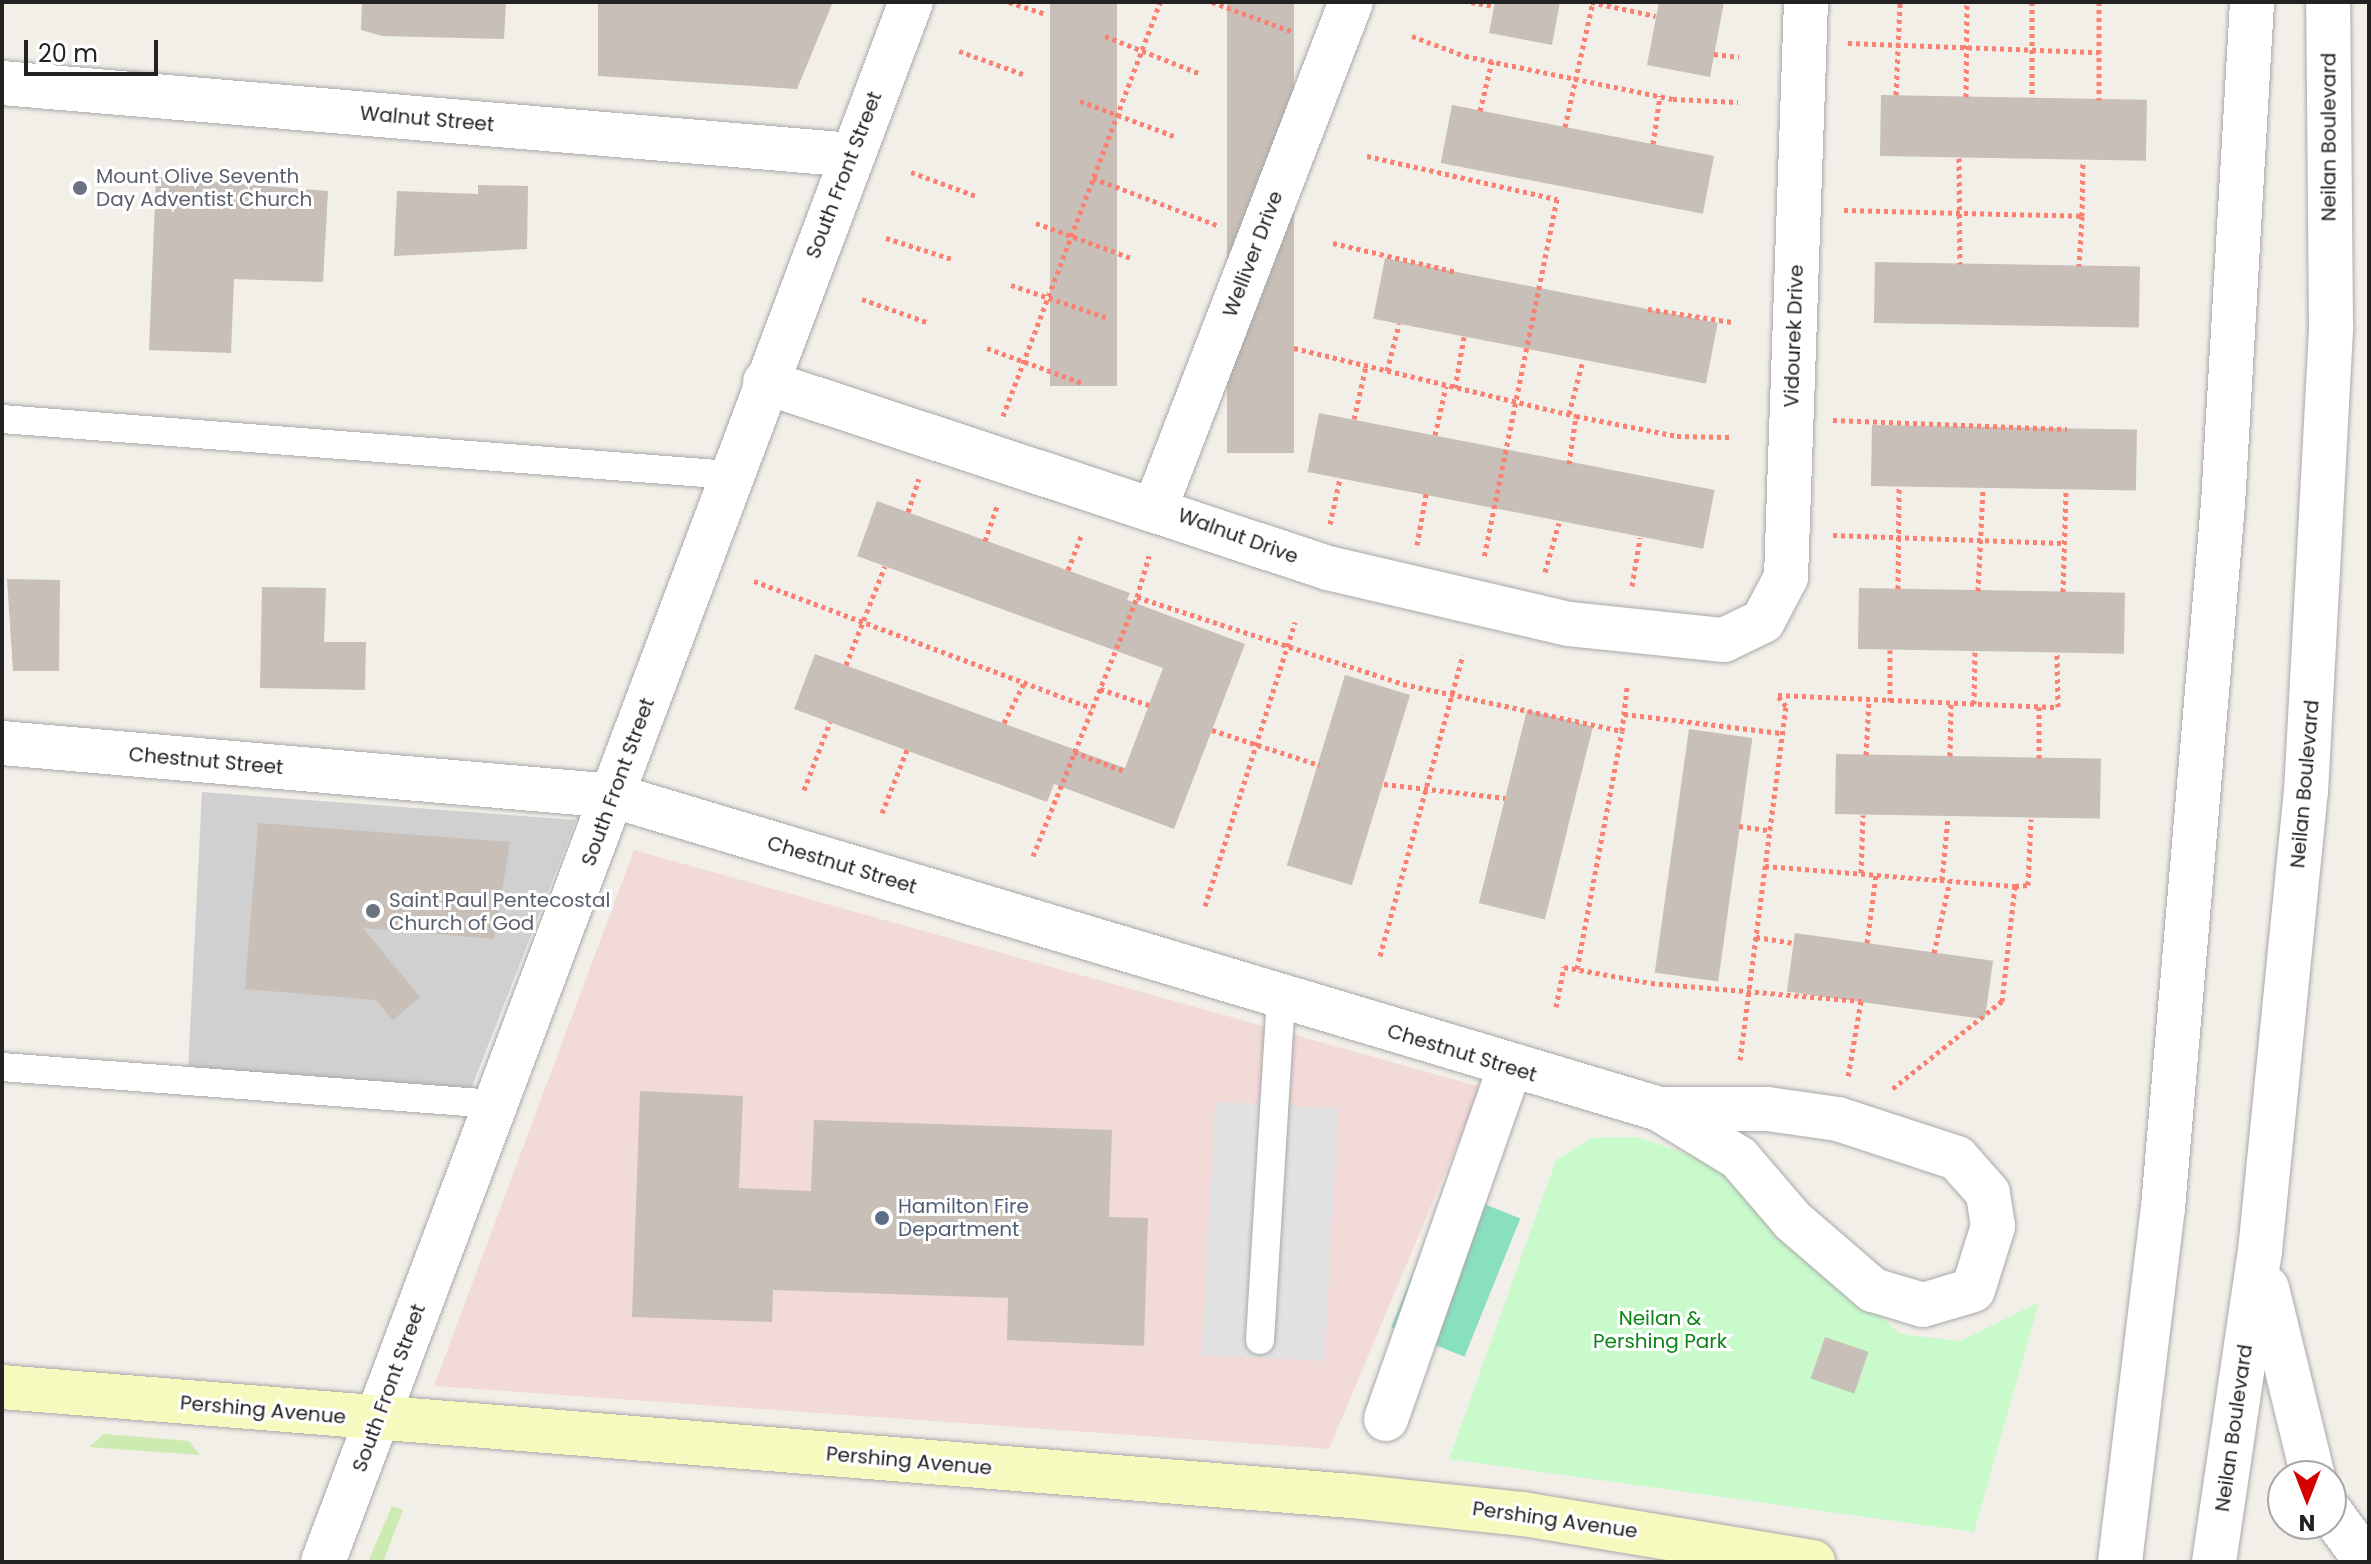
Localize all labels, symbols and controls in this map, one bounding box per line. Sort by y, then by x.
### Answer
scale bar [28,24,162,74]
text: 20 m [38,37,98,70]
street label: Neilan Boulevard [2317,53,2341,221]
street label: South Front Street [801,88,887,262]
street label: Walnut Street [359,101,495,137]
place label: Mount Olive Seventh Day Adventist Church [96,164,312,211]
marker: Mount Olive Seventh Day Adventist Church [71,179,89,197]
street label: Welliver Drive [1218,188,1288,320]
street label: Vidourek Drive [1780,264,1808,408]
street label: Walnut Drive [1175,503,1301,569]
street label: South Front Street [576,695,660,869]
street label: Neilan Boulevard [2286,699,2324,869]
street label: Chestnut Street [128,742,284,780]
street label: Chestnut Street [764,831,920,899]
place label: Saint Paul Pentecostal Church of God [389,888,610,935]
marker: Saint Paul Pentecostal Church of God [364,902,382,920]
street label: Chestnut Street [1384,1019,1540,1087]
place label: Hamilton Fire Department [898,1194,1029,1241]
marker: Hamilton Fire Department [873,1209,891,1227]
street label: South Front Street [347,1301,431,1475]
park label: Neilan & Pershing Park [1593,1307,1727,1354]
street label: Neilan Boulevard [2210,1343,2258,1513]
street label: Pershing Avenue [179,1391,347,1429]
street label: Pershing Avenue [825,1442,993,1480]
north arrow [2267,1460,2347,1540]
street label: Pershing Avenue [1471,1497,1639,1543]
text: N [2299,1507,2315,1538]

